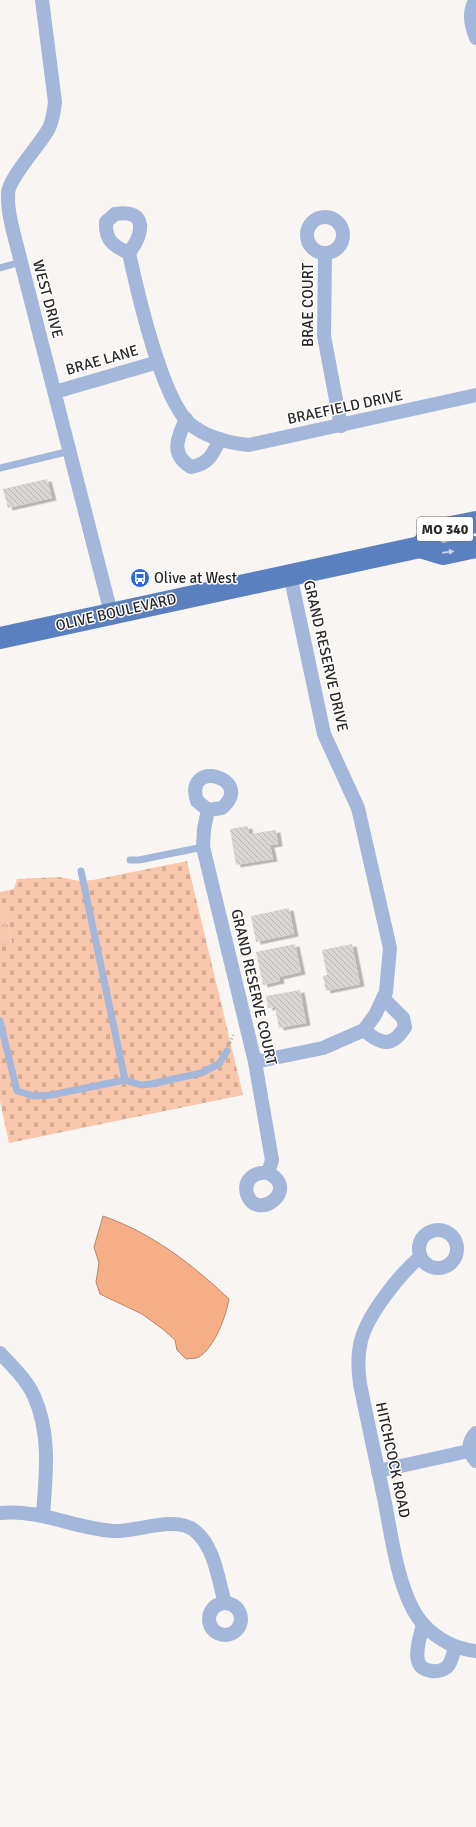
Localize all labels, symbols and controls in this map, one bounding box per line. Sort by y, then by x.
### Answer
street label: WEST DRIVE [29,258,67,340]
street label: BRAE COURT [299,262,317,347]
street label: BRAE LANE [64,341,140,379]
street label: BRAEFIELD DRIVE [286,386,404,428]
road number: MO 340 [417,517,473,541]
one-way arrow [442,549,454,555]
bus stop icon: Olive at West [129,567,151,589]
place label: Olive at West [154,569,237,587]
street label: GRAND RESERVE DRIVE [300,579,352,733]
street label: OLIVE BOULEVARD [54,589,178,635]
street label: GRAND RESERVE COURT [227,907,281,1067]
street label: HITCHCOCK ROAD [372,1400,414,1520]

